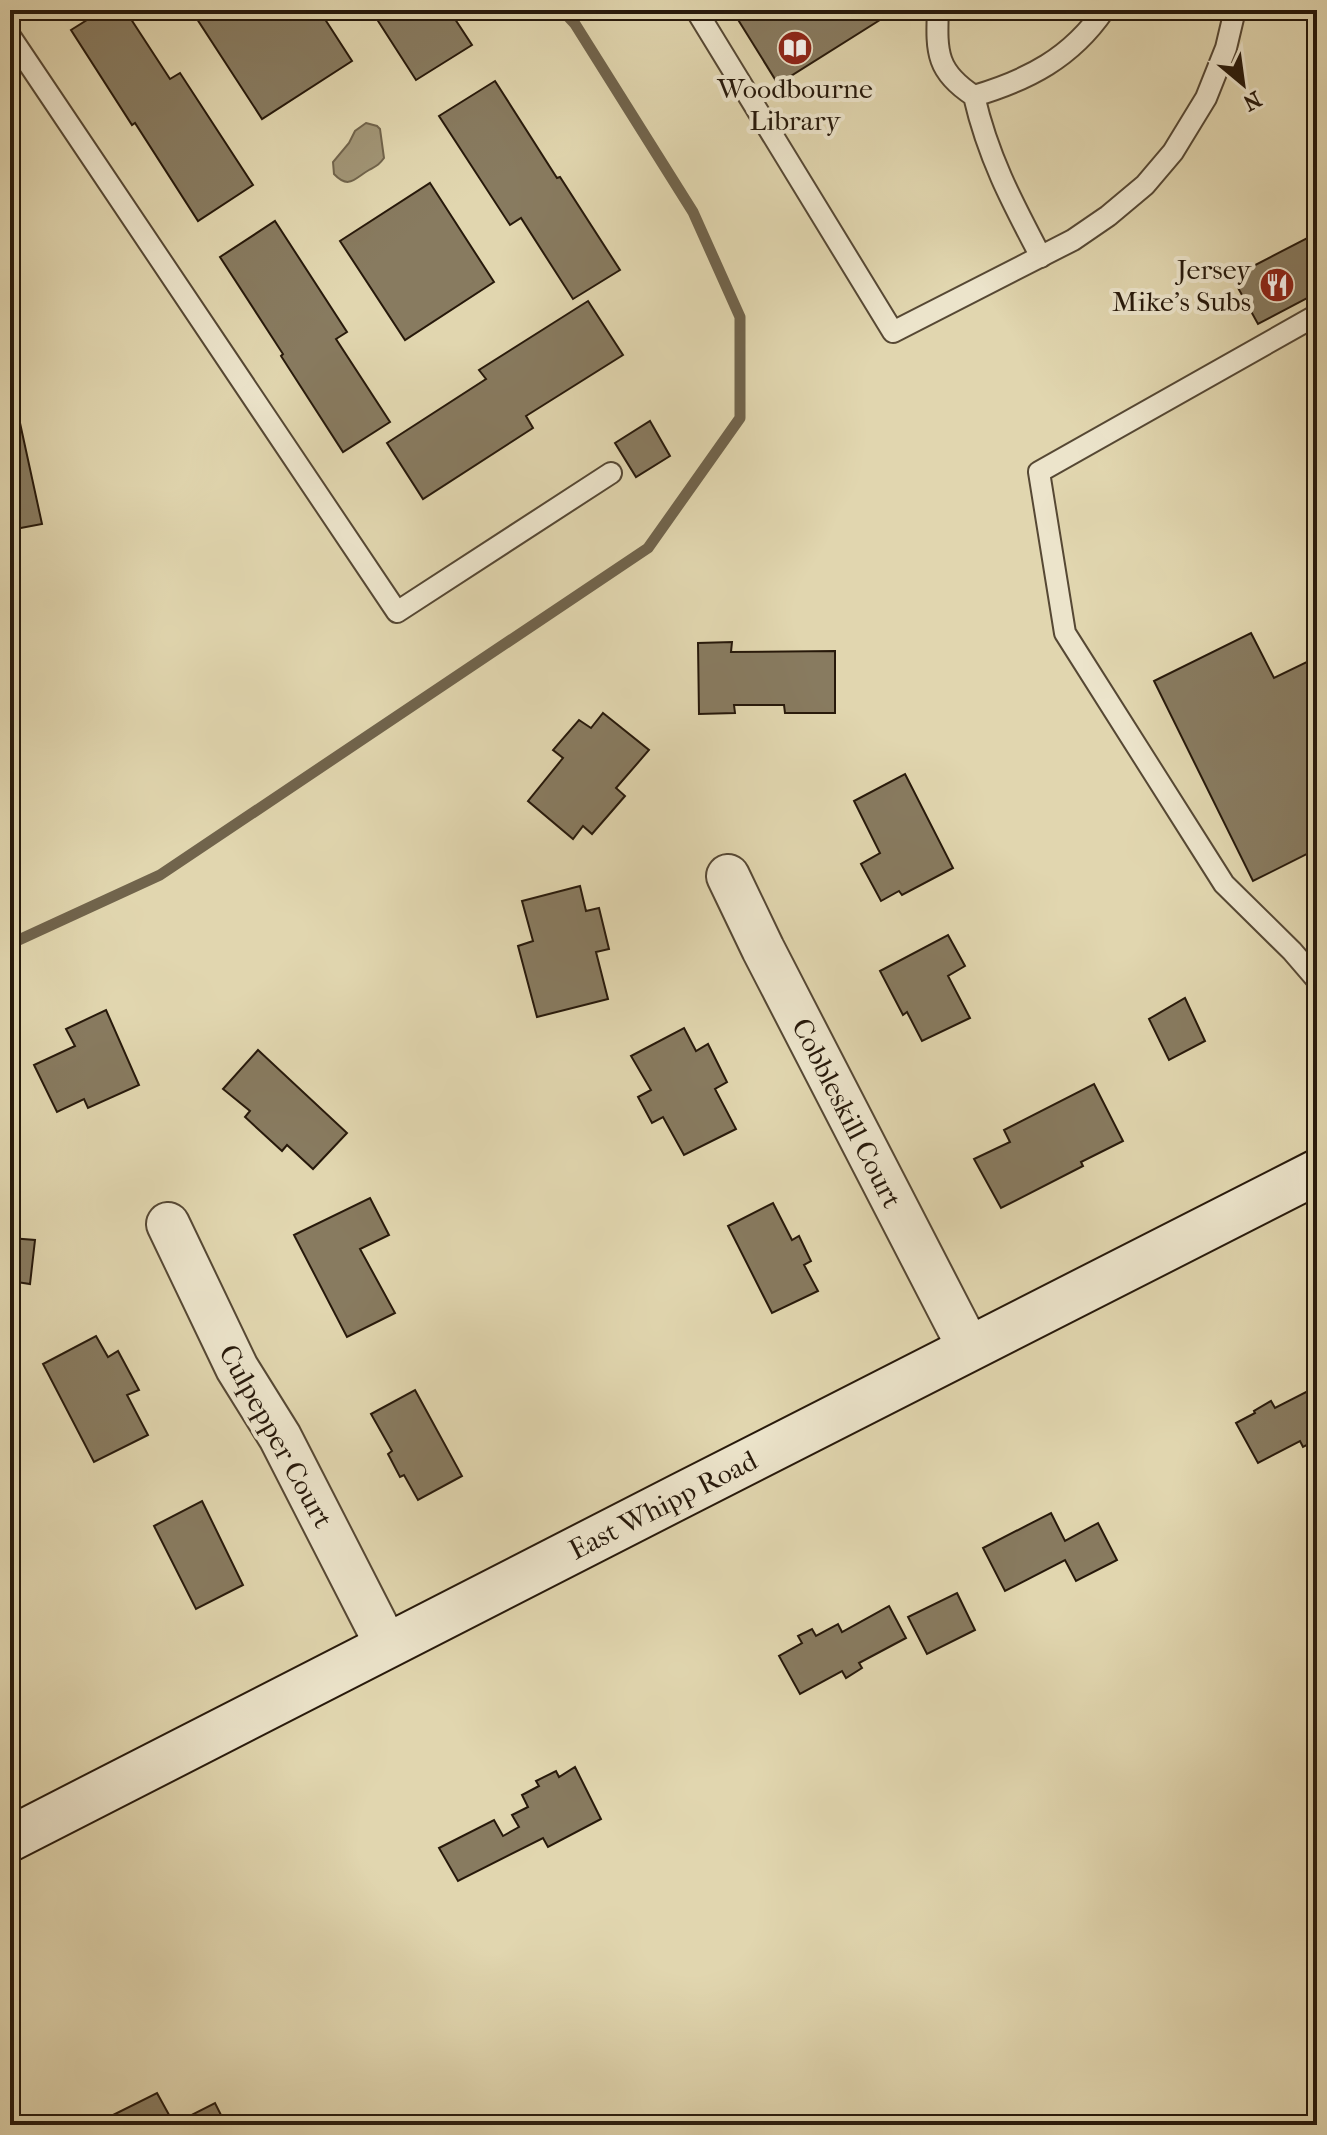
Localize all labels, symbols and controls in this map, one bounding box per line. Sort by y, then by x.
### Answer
library icon: Woodbourne Library [776,29,814,67]
north arrow [1203,44,1283,124]
place label: Woodbourne Library [716,72,873,137]
text: N [1238,85,1266,116]
place label: Jersey Mike's Subs [1112,253,1252,318]
restaurant icon: Jersey Mike's Subs [1258,266,1296,304]
street label: Cobbleskill Court [785,1013,909,1213]
street label: Culpepper Court [212,1339,340,1533]
street label: East Whipp Road [563,1443,763,1567]

